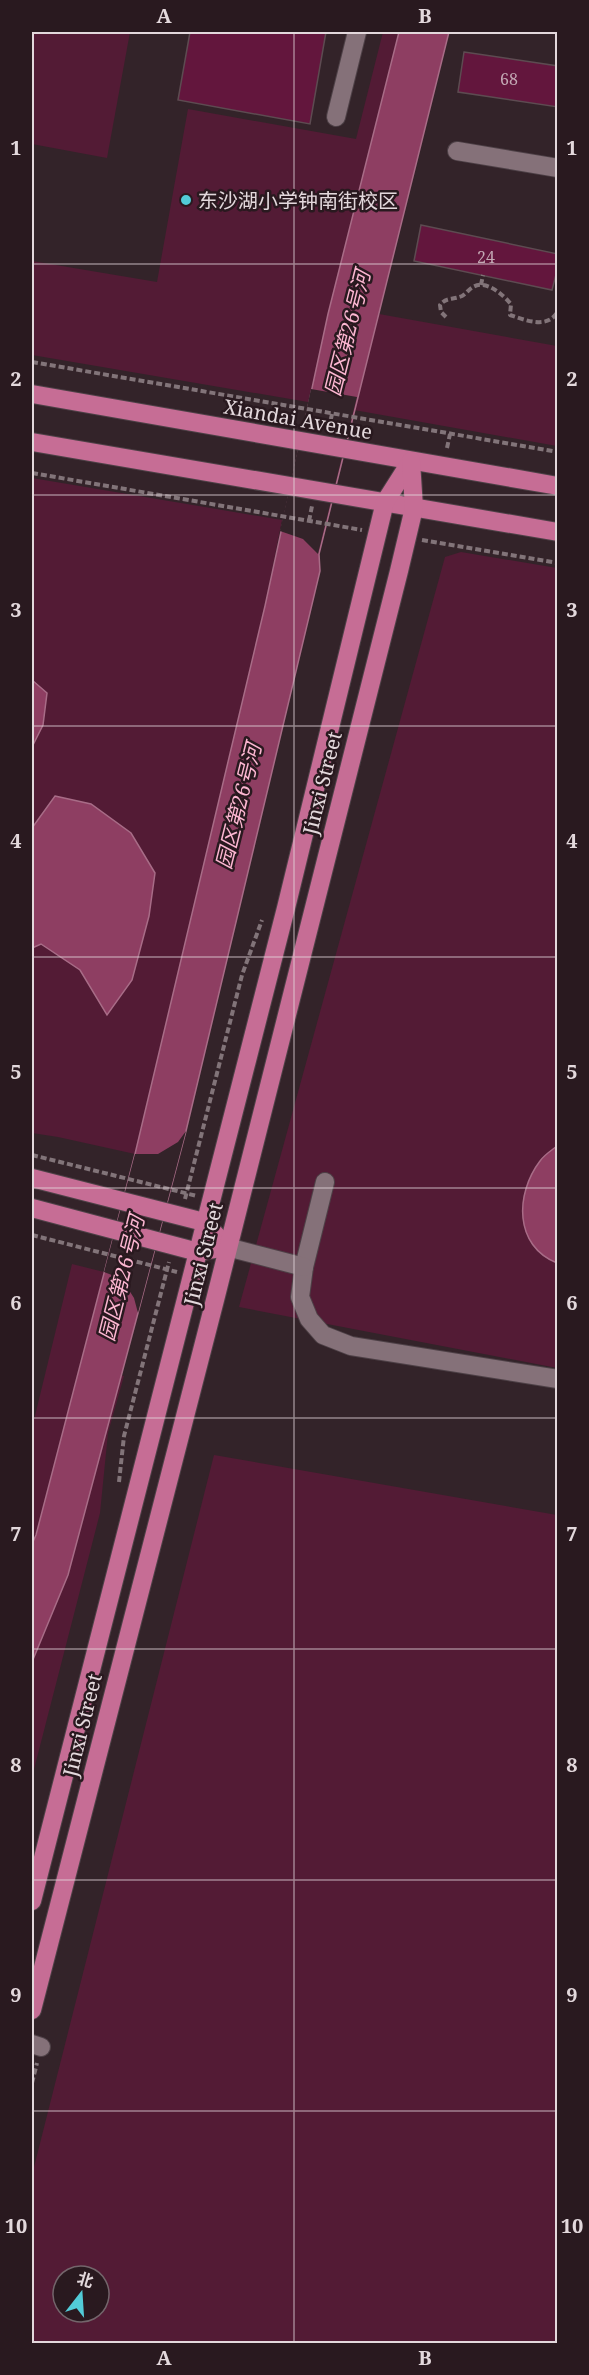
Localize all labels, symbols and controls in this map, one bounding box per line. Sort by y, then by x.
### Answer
text: A [156,2,172,29]
text: B [418,2,432,29]
house number: 68 [500,68,518,90]
text: 1 [10,134,22,161]
text: 1 [566,134,578,161]
place label: 东沙湖小学钟南街校区 [198,187,398,214]
marker: 东沙湖小学钟南街校区 [179,193,193,207]
house number: 24 [477,246,495,268]
water label: 园区第26号河 [318,263,377,399]
text: 2 [10,365,22,392]
text: 2 [566,365,578,392]
street label: Xiandai Avenue [222,393,374,445]
text: 3 [10,596,22,623]
text: 3 [566,596,578,623]
street label: Jinxi Street [296,729,348,838]
water label: 园区第26号河 [209,736,268,872]
text: 4 [10,827,22,854]
text: 4 [566,827,578,854]
text: 5 [10,1058,22,1085]
text: 5 [566,1058,578,1085]
street label: Jinxi Street [177,1200,229,1309]
water label: 园区第26号河 [92,1208,151,1344]
text: 6 [10,1289,22,1316]
text: 6 [566,1289,578,1316]
text: 7 [10,1520,22,1547]
text: 7 [566,1520,578,1547]
street label: Jinxi Street [56,1671,108,1780]
text: 8 [10,1751,22,1778]
text: 8 [566,1751,578,1778]
text: 9 [10,1981,22,2008]
text: 9 [566,1981,578,2008]
text: 10 [5,2212,27,2239]
text: 10 [561,2212,583,2239]
north arrow [51,2264,111,2324]
text: 北 [75,2267,96,2293]
text: A [156,2344,172,2371]
text: B [418,2344,432,2371]

